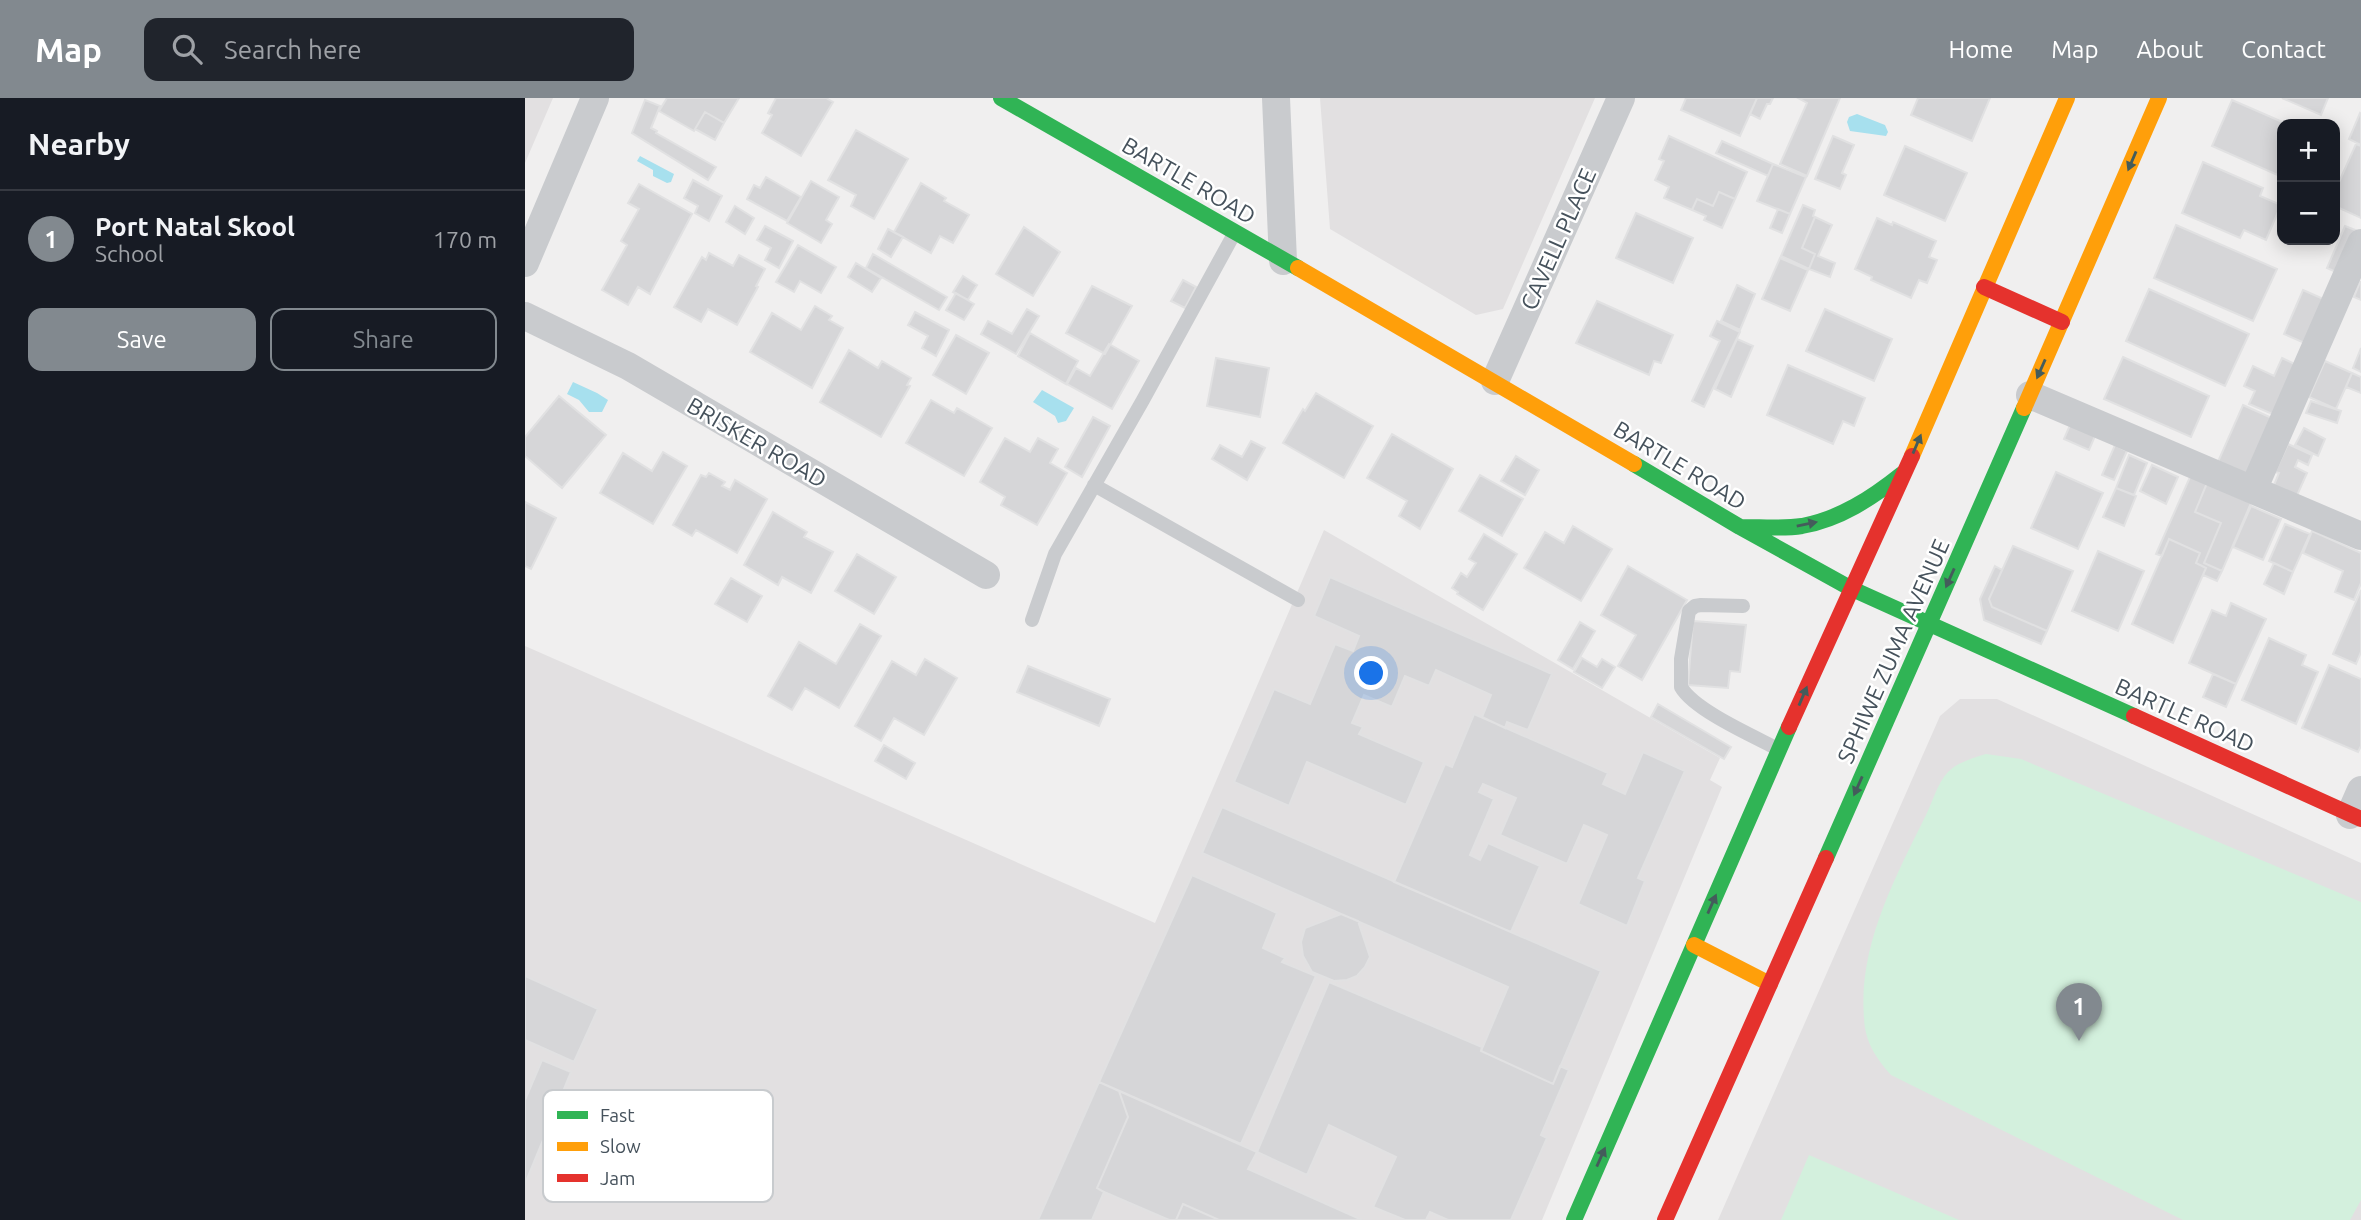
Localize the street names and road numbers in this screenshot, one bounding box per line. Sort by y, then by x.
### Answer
street label: BARTLE ROAD [1118,132,1260,228]
street label: CAVELL PLACE [1516,164,1600,314]
street label: BRISKER ROAD [683,392,831,492]
street label: BARTLE ROAD [1609,416,1751,514]
street label: SPHIWE ZUMA AVENUE [1832,535,1954,767]
street label: BARTLE ROAD [2112,673,2258,757]

